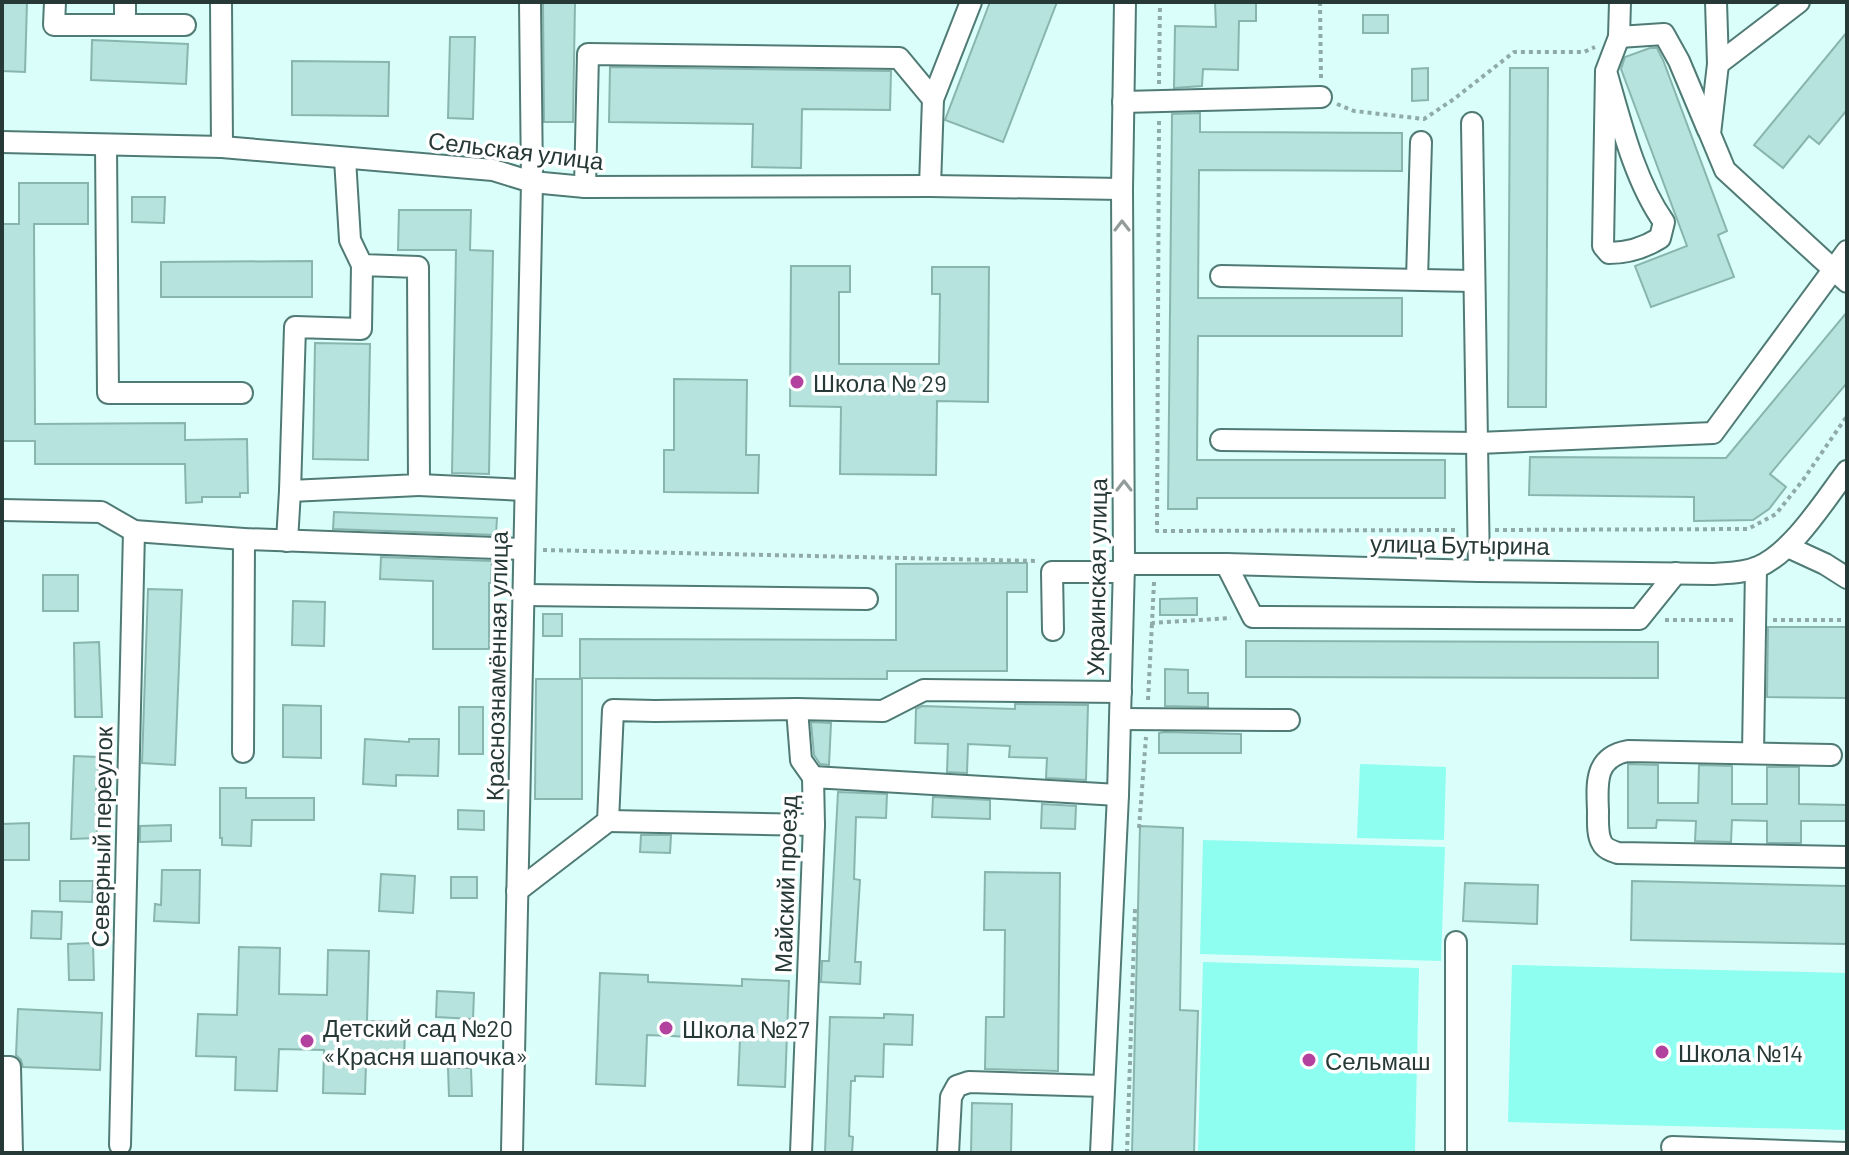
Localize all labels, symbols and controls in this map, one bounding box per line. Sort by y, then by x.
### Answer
street label: Сельская улица [427,125,606,175]
one-way arrow [1113,219,1131,232]
place label: Школа № 29 [813,368,947,397]
marker: Школа № 29 [788,373,806,391]
street label: Украинская улица [1080,477,1112,676]
one-way arrow [1115,479,1133,492]
street label: улица Бутырина [1370,528,1551,560]
street label: Краснознамённая улица [479,530,513,801]
street label: Северный переулок [85,726,117,948]
street label: Майский проезд [767,794,803,974]
place label: Детский сад №20 «Красня шапочка» [323,1013,528,1070]
place label: Школа №27 [682,1014,810,1043]
marker: Школа №27 [657,1019,675,1037]
marker: Детский сад №20 «Красня шапочка» [298,1032,316,1050]
place label: Школа №14 [1678,1038,1803,1067]
marker: Школа №14 [1653,1043,1671,1061]
place label: Сельмаш [1325,1046,1431,1075]
marker: Сельмаш [1300,1051,1318,1069]

